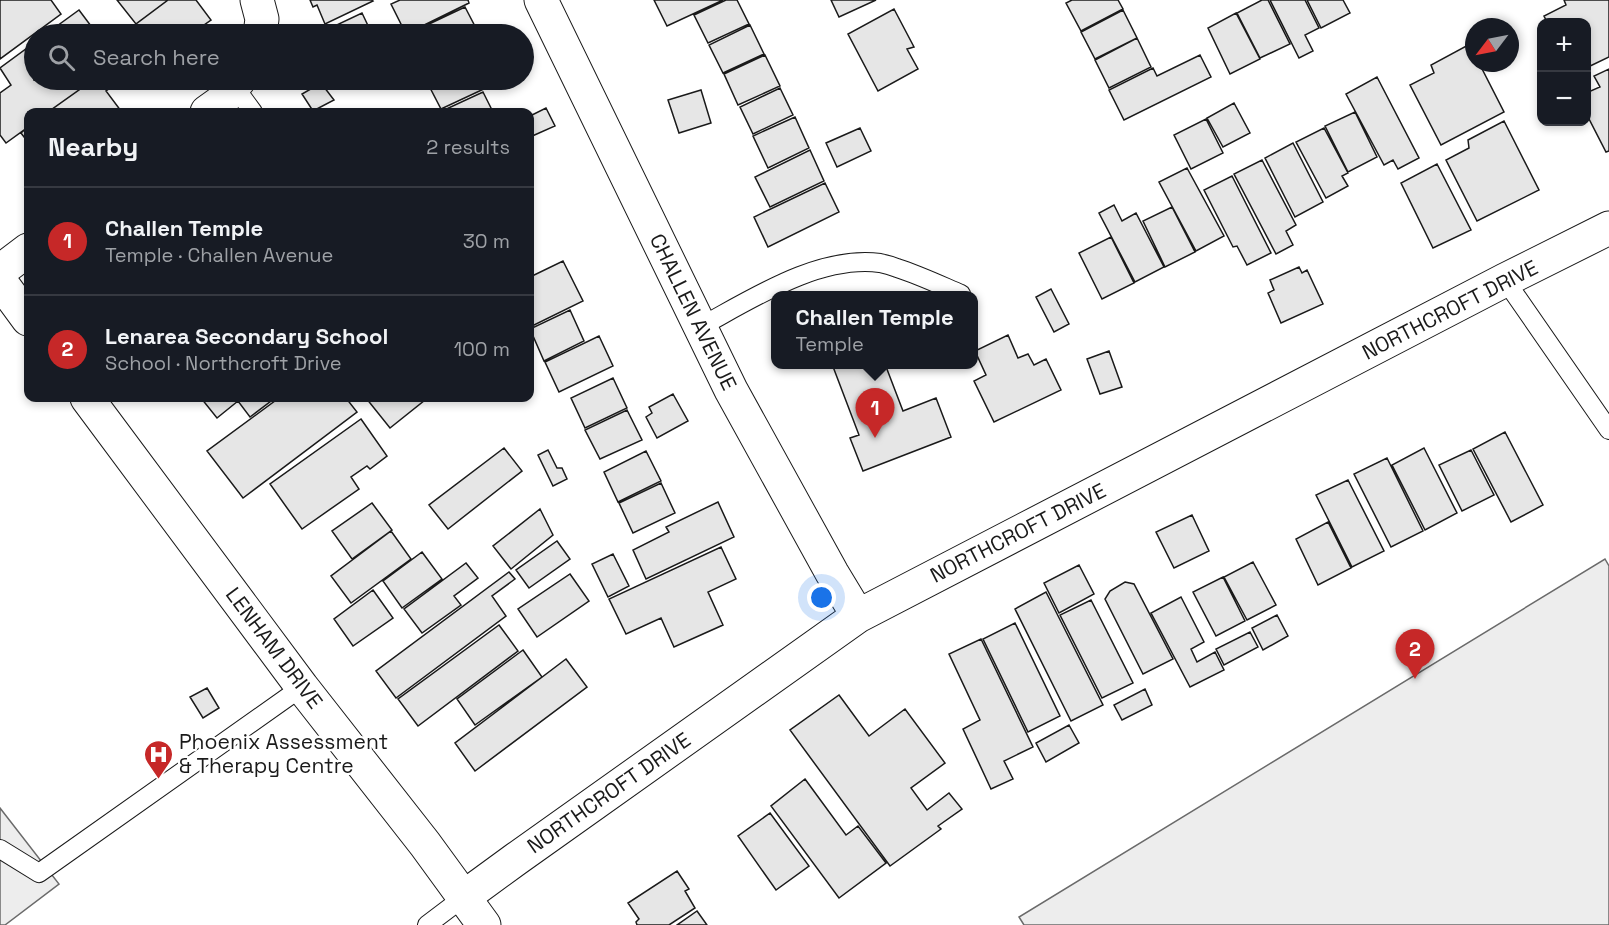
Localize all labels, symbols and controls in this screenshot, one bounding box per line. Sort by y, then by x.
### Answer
north arrow [1465,18,1519,72]
map controls [1537,18,1591,126]
button: + [1537,18,1591,72]
search box [24,24,534,90]
icon: search [45,41,78,74]
text: Search here [93,43,220,71]
button: − [1537,72,1591,126]
text: Nearby [48,130,138,164]
text: 2 results [426,134,510,160]
text: Challen Temple [105,214,263,242]
text: 1 [63,228,72,254]
text: 30 m [463,228,510,254]
street label: CHALLEN AVENUE [644,229,743,395]
text: Temple · Challen Avenue [105,242,333,268]
street label: NORTHCROFT DRIVE [1357,254,1542,366]
popup [771,291,978,369]
text: Challen Temple [795,303,954,331]
text: Lenarea Secondary School [105,322,388,350]
text: Temple [795,331,864,357]
text: 2 [62,336,73,362]
text: 100 m [454,336,510,362]
text: School · Northcroft Drive [105,350,342,376]
pin: 1 [856,388,894,438]
street label: NORTHCROFT DRIVE [925,477,1110,589]
street label: LENHAM DRIVE [220,582,329,714]
your location [807,583,836,612]
pin: 2 [1396,630,1434,679]
street label: NORTHCROFT DRIVE [522,726,696,859]
place label: Phoenix Assessment & Therapy Centre [179,728,388,779]
hospital icon: Phoenix Assessment & Therapy Centre [142,738,174,780]

